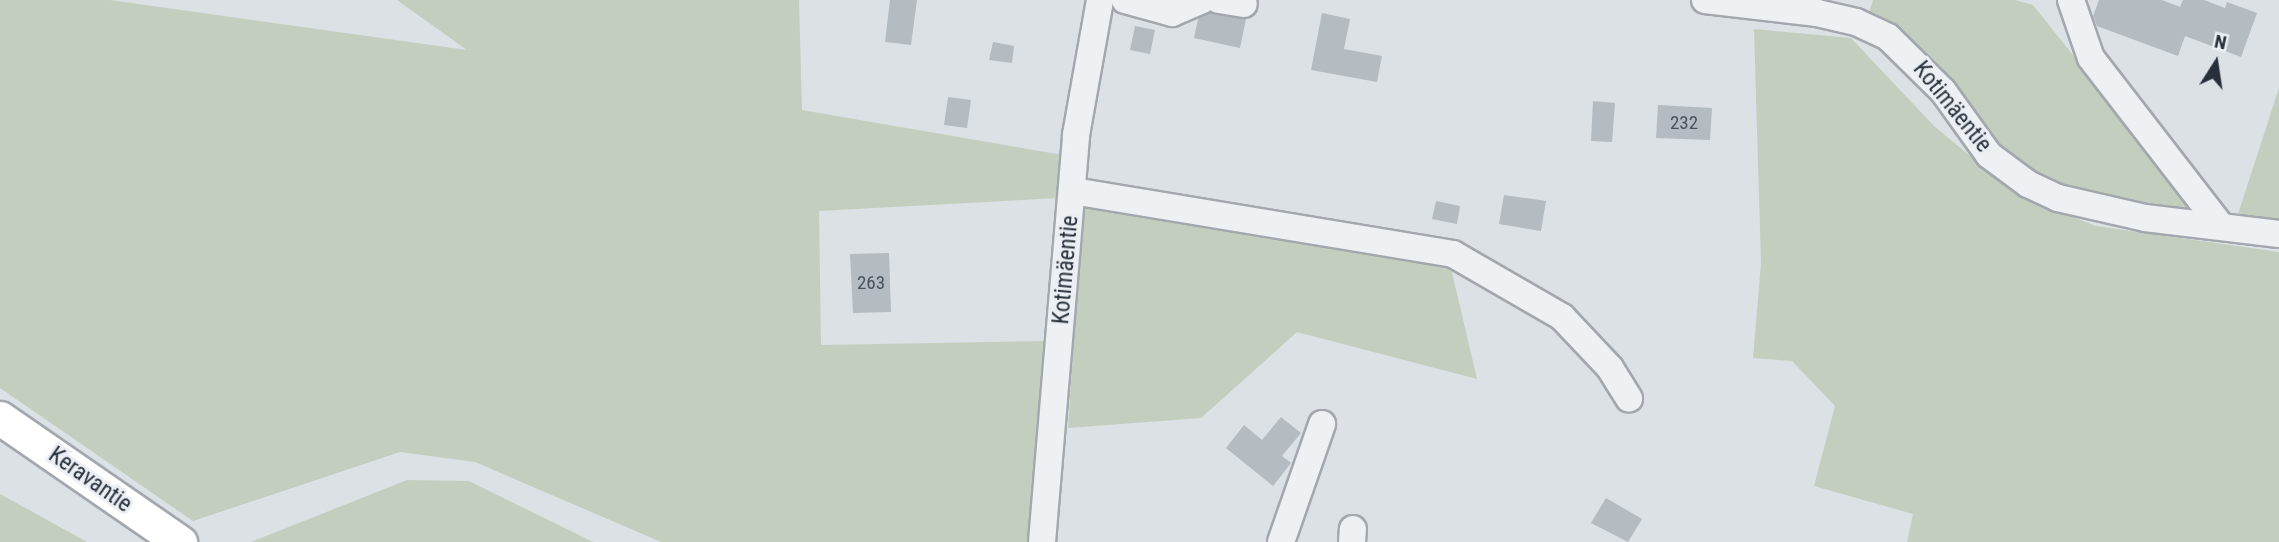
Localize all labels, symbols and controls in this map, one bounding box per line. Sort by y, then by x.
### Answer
north arrow [2181,28,2251,98]
text: N [2212,30,2229,54]
street label: Kotimäentie [1907,56,1997,158]
house number: 232 [1670,112,1698,134]
street label: Kotimäentie [1048,215,1084,325]
house number: 263 [857,272,885,294]
street label: Keravantie [43,441,137,519]

